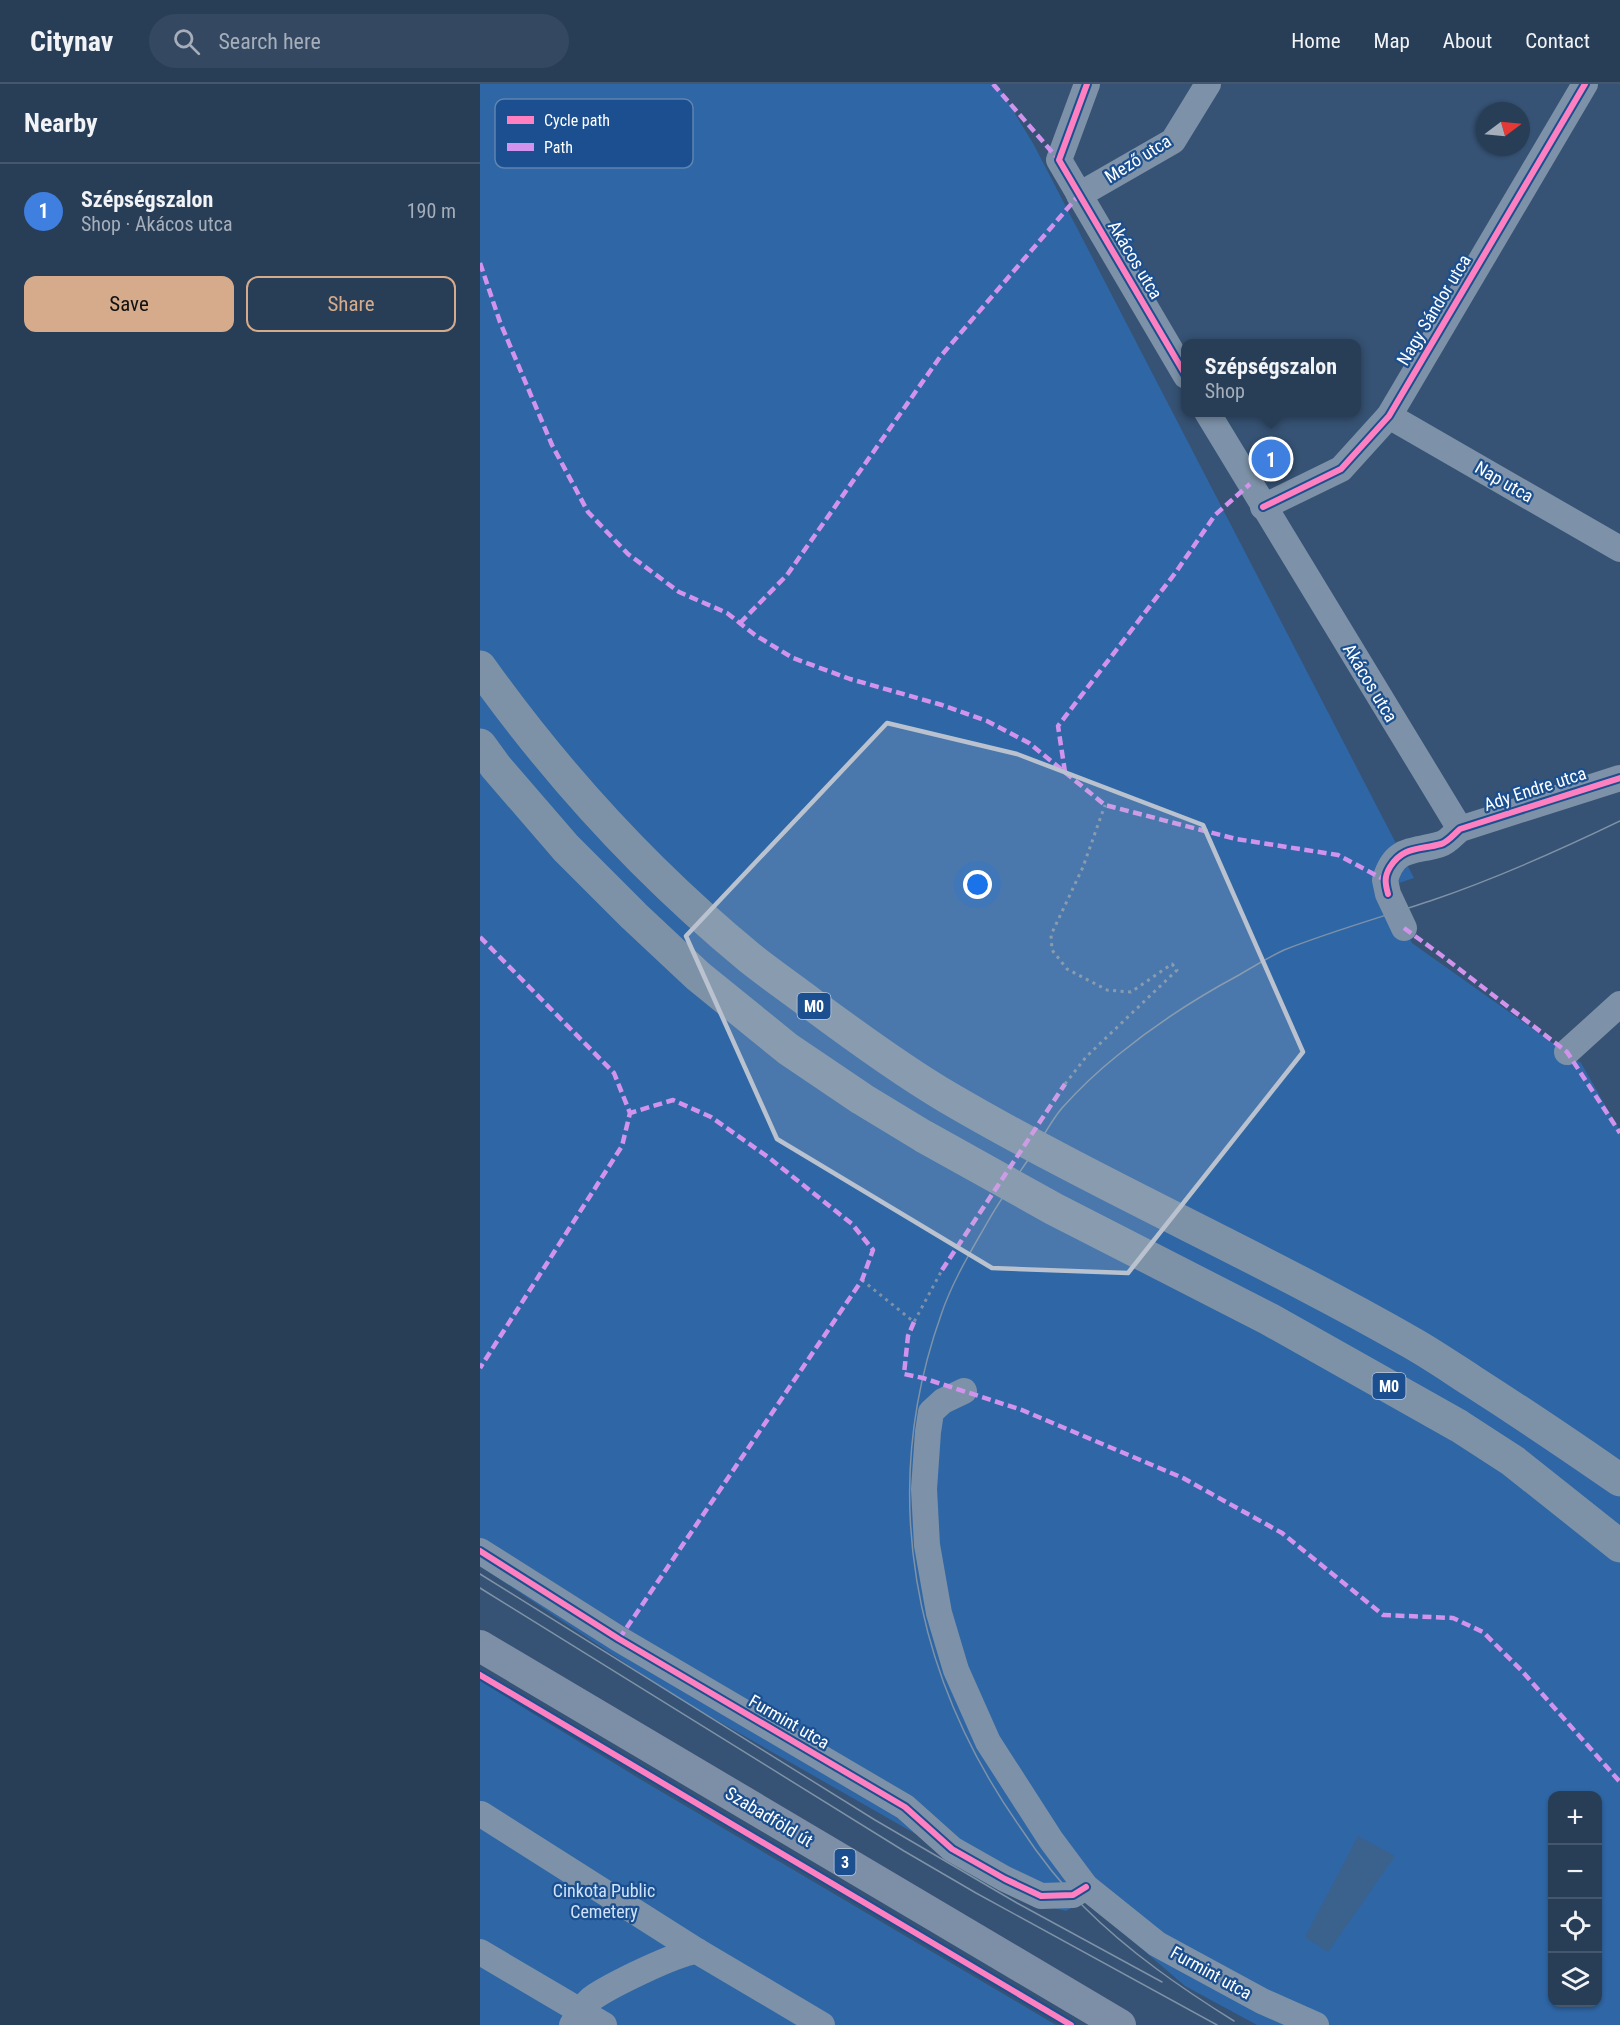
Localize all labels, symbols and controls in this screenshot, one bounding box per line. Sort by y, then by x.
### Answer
search box [149,14,569,68]
text: Citynav [30,25,113,58]
icon: search [170,25,203,58]
text: Search here [218,29,321,54]
text: Home [1291,29,1341,53]
text: Map [1374,29,1410,53]
text: About [1443,29,1492,53]
text: Contact [1525,29,1590,53]
legend [495,99,693,168]
north arrow [1476,102,1530,156]
text: Nearby [24,108,98,138]
text: Cycle path [544,111,610,130]
street label: Mező utca [1101,130,1175,187]
text: Path [544,138,573,157]
text: Szépségszalon [81,187,213,212]
text: 1 [38,199,49,223]
text: 190 m [407,199,456,223]
text: Shop · Akácos utca [81,212,233,236]
street label: Akácos utca [1104,217,1167,303]
street label: Nagy Sándor utca [1392,251,1475,369]
button: Save [24,276,234,332]
button: Share [246,276,456,332]
popup [1181,339,1361,417]
text: Szépségszalon [1205,354,1337,379]
text: Shop [1205,379,1245,403]
pin: 1 [1252,436,1290,482]
street label: Nap utca [1471,457,1537,507]
street label: Akácos utca [1339,640,1402,726]
street label: Ady Endre utca [1481,762,1589,815]
your location [963,870,992,899]
road number: M0 [798,993,830,1019]
road number: M0 [1372,1373,1406,1399]
street label: Furmint utca [745,1690,833,1753]
street label: Szabadföld út [722,1782,817,1851]
map controls [1548,1791,1602,2007]
button: + [1548,1791,1602,1845]
button: − [1548,1845,1602,1899]
road number: 3 [834,1849,856,1875]
park label: Cinkota Public Cemetery [553,1880,655,1922]
button: locate [1548,1899,1602,1953]
street label: Furmint utca [1167,1942,1255,2003]
button: layers [1548,1953,1602,2007]

